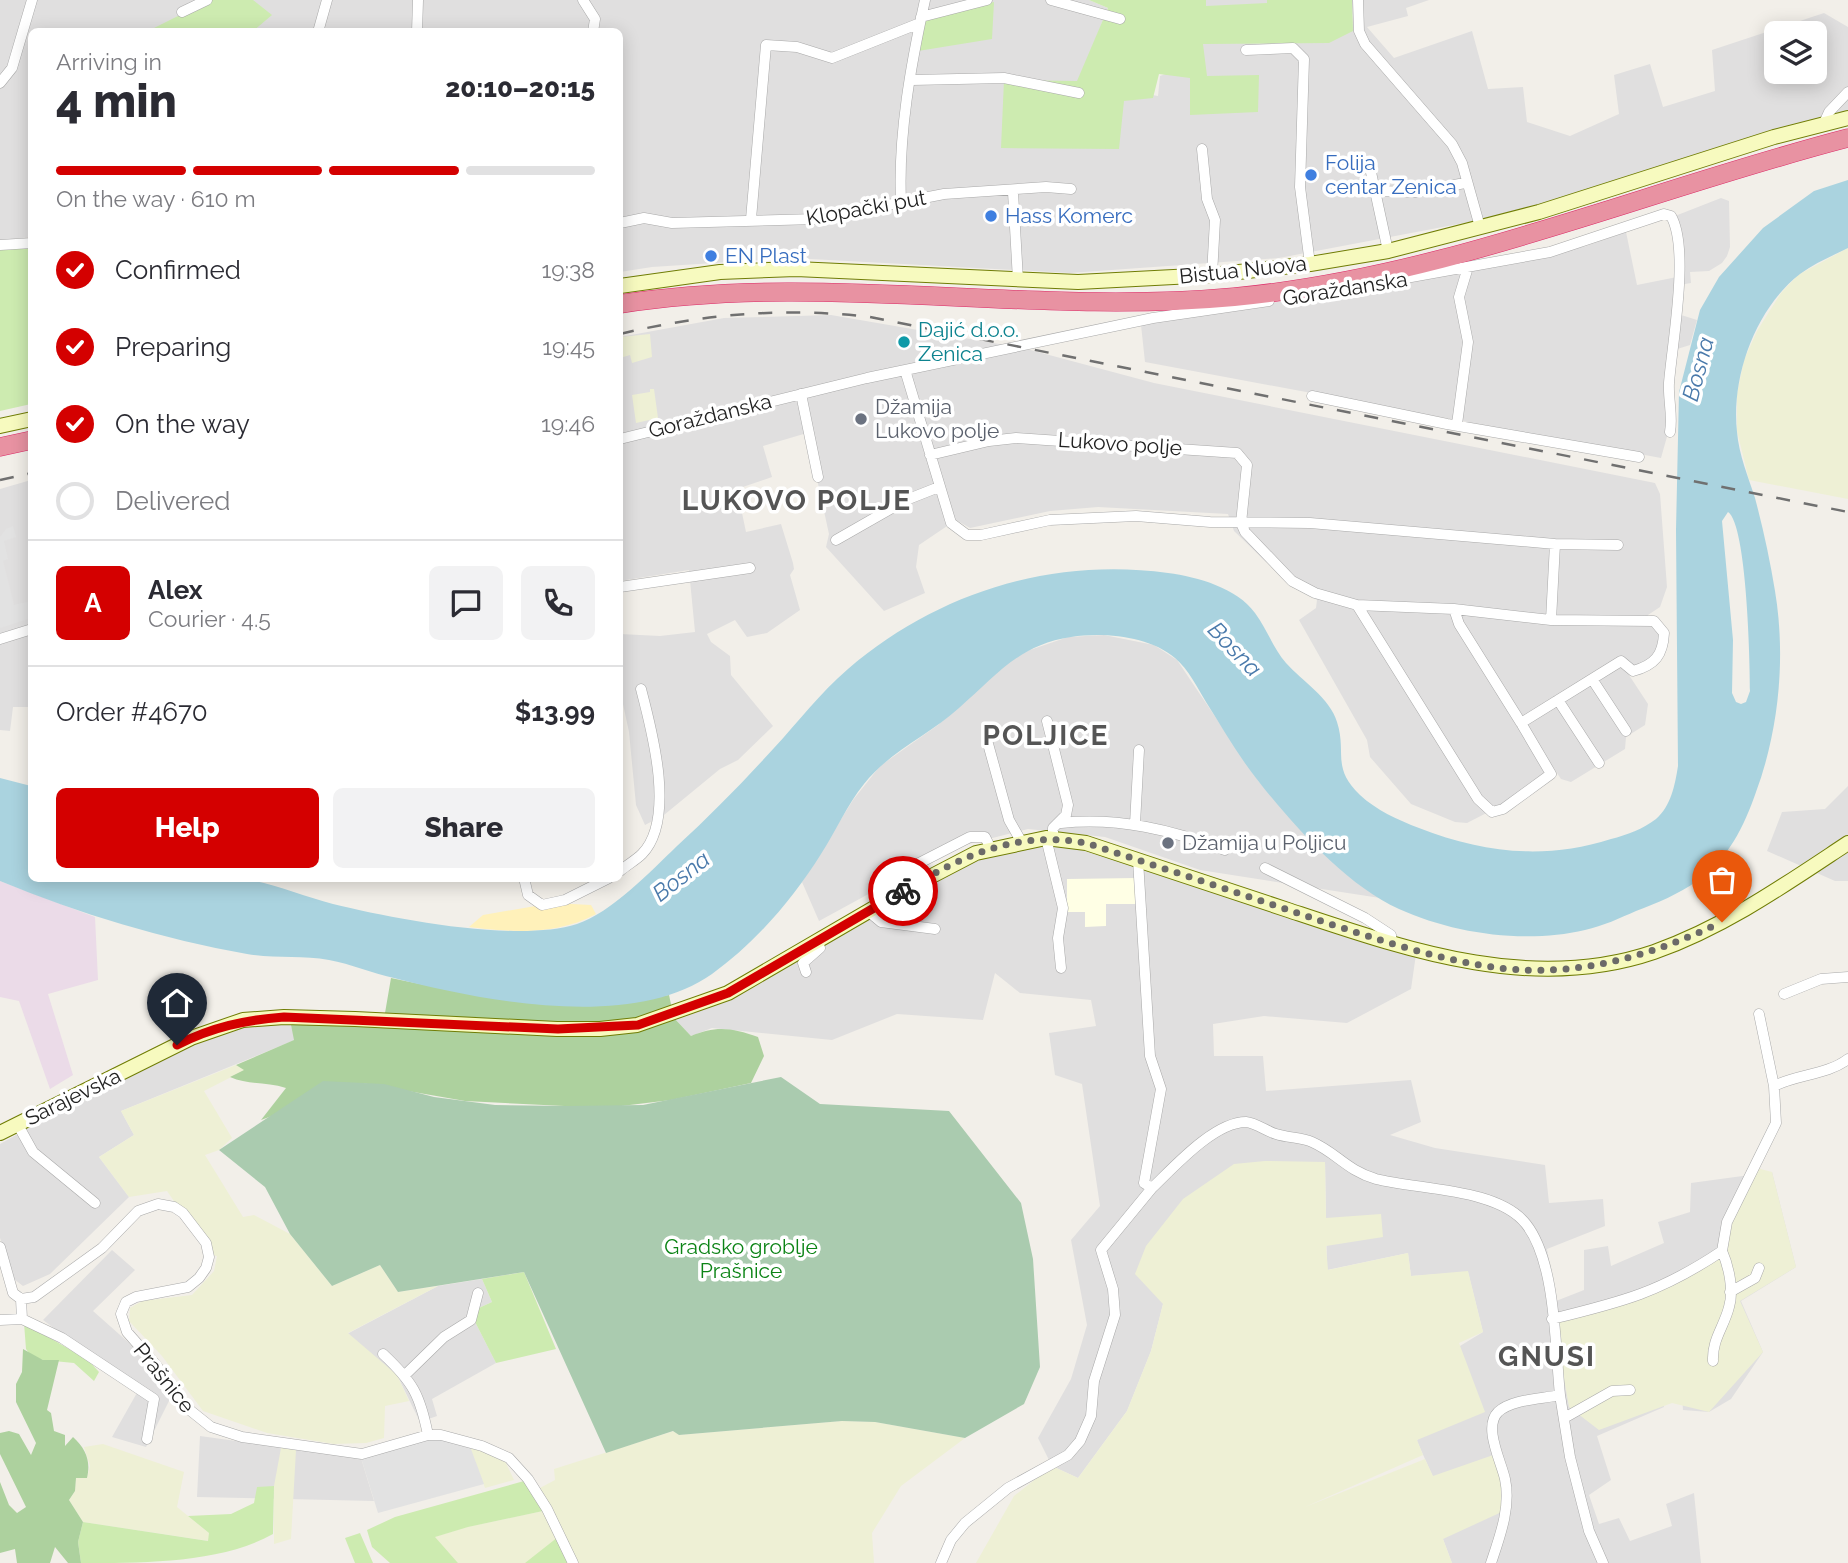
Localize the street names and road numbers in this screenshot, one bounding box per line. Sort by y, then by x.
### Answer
street label: Klopački put [804,185,928,230]
street label: Bistua Nuova [1178,250,1308,289]
street label: Goraždanska [1281,266,1409,311]
street label: Goraždanska [646,388,774,443]
street label: Lukovo polje [1057,427,1183,460]
street label: Sarajevska [21,1063,125,1130]
street label: Prašnice [129,1338,200,1418]

